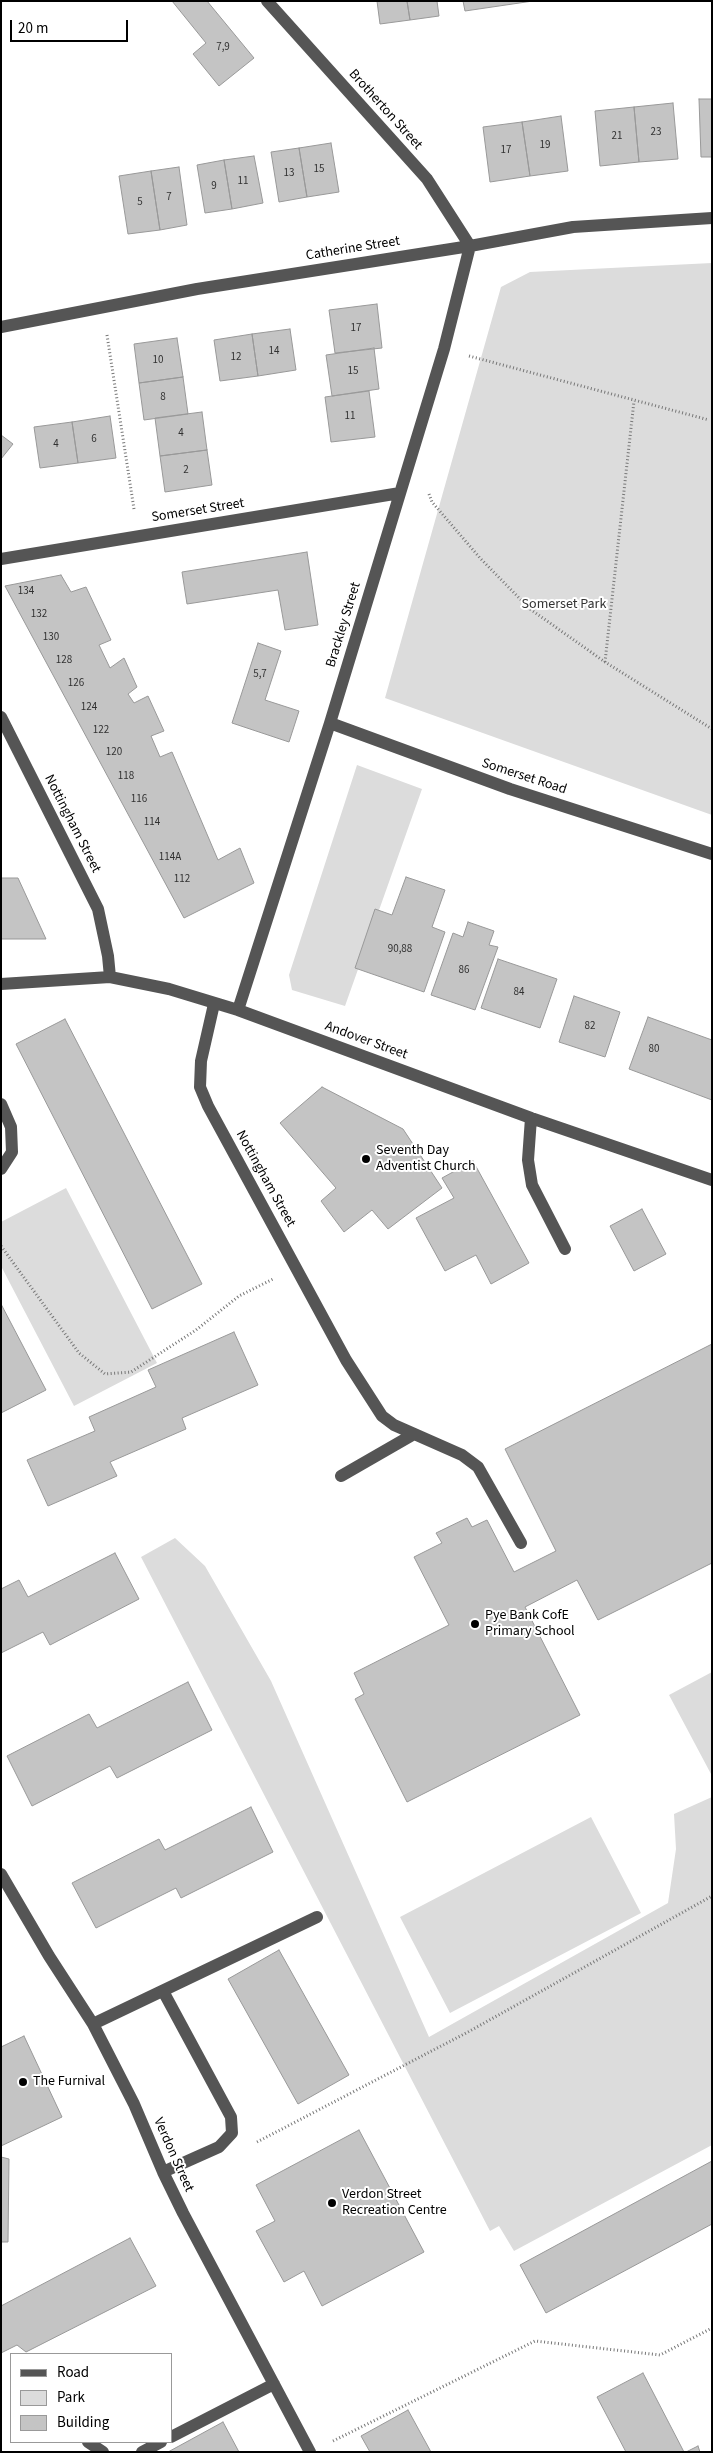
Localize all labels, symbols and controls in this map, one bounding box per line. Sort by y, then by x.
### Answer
scale bar [12,10,130,42]
text: 20 m [18,18,48,39]
house number: 7,9 [216,41,230,55]
street label: Brotherton Street [345,66,425,154]
house number: 23 [651,126,661,140]
house number: 21 [612,130,622,144]
house number: 19 [540,139,550,153]
house number: 17 [501,144,511,158]
house number: 15 [314,163,324,177]
house number: 13 [284,167,294,181]
house number: 11 [238,175,248,189]
house number: 9 [211,180,217,194]
house number: 7 [166,191,172,205]
house number: 5 [137,196,143,210]
street label: Catherine Street [305,233,401,265]
house number: 17 [351,322,361,336]
house number: 14 [269,345,279,359]
house number: 12 [231,351,241,365]
house number: 10 [153,354,163,368]
house number: 15 [348,365,358,379]
house number: 8 [160,391,166,405]
house number: 11 [345,410,355,424]
house number: 4 [178,427,184,441]
house number: 6 [91,433,97,447]
house number: 4 [53,438,59,452]
house number: 2 [183,464,189,478]
street label: Somerset Street [150,495,246,527]
street label: Brackley Street [323,580,365,670]
house number: 134 [18,585,34,599]
park label: Somerset Park [522,597,606,613]
house number: 132 [31,608,47,622]
house number: 130 [43,631,59,645]
house number: 128 [56,654,72,668]
house number: 5,7 [253,668,267,682]
house number: 126 [68,677,84,691]
house number: 124 [81,701,97,715]
house number: 122 [93,724,109,738]
house number: 120 [106,746,122,760]
street label: Somerset Road [479,755,569,799]
house number: 118 [118,770,134,784]
street label: Nottingham Street [40,772,104,876]
house number: 116 [131,793,147,807]
house number: 114 [144,816,160,830]
house number: 114A [159,851,181,865]
house number: 112 [174,873,190,887]
house number: 90,88 [388,943,412,957]
house number: 86 [459,964,469,978]
house number: 84 [514,986,524,1000]
street label: Andover Street [322,1018,410,1064]
house number: 82 [585,1020,595,1034]
house number: 80 [649,1043,659,1057]
street label: Nottingham Street [231,1128,299,1230]
place label: Seventh Day Adventist Church [376,1143,476,1176]
marker: Seventh Day Adventist Church [360,1153,372,1165]
place label: Pye Bank CofE Primary School [485,1608,575,1640]
marker: Pye Bank CofE Primary School [469,1618,481,1630]
place label: The Furnival [33,2074,105,2090]
marker: The Furnival [17,2076,29,2088]
street label: Verdon Street [149,2115,197,2195]
place label: Verdon Street Recreation Centre [342,2187,447,2220]
marker: Verdon Street Recreation Centre [326,2197,338,2209]
legend [10,2353,172,2443]
text: Road [57,2362,89,2383]
text: Park [57,2387,85,2408]
text: Building [57,2412,109,2433]

